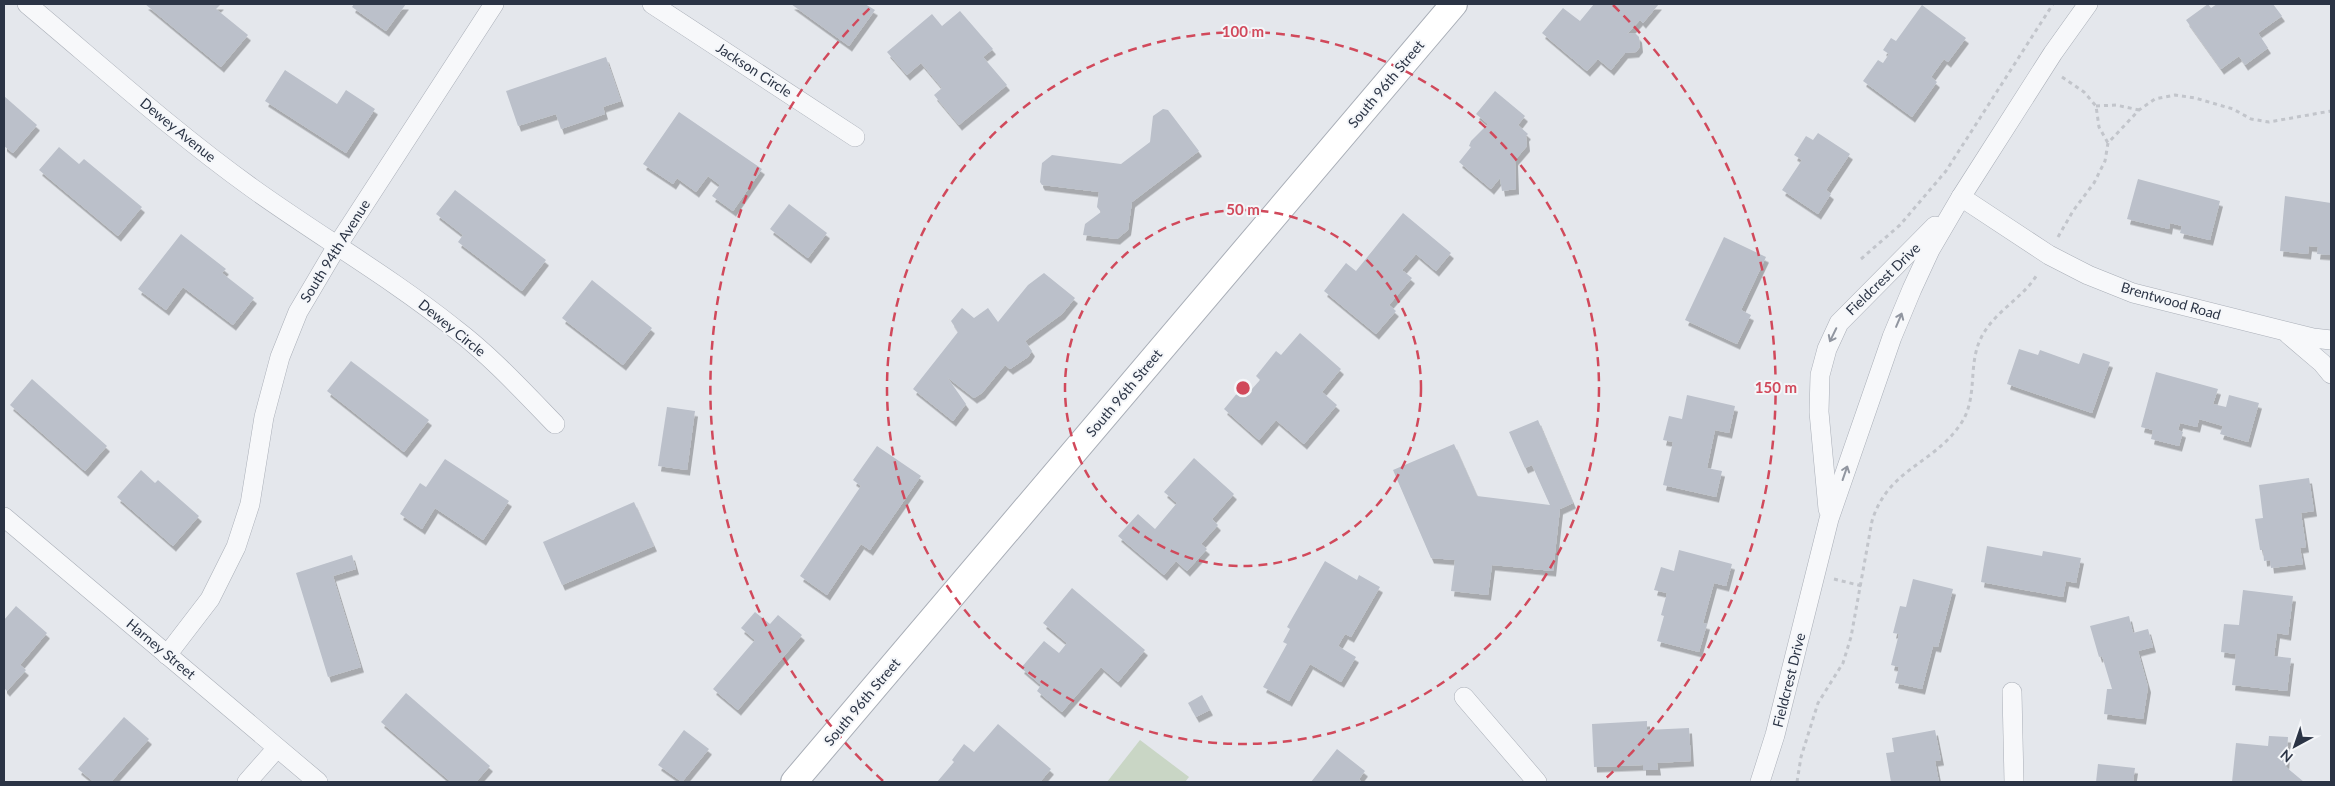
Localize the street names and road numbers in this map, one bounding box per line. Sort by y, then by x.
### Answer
street label: South 96th Street [1344,36,1427,131]
street label: Jackson Circle [713,39,795,100]
street label: Dewey Avenue [137,94,220,165]
street label: South 94th Avenue [296,196,373,305]
street label: Fieldcrest Drive [1842,239,1923,318]
street label: Brentwood Road [2119,278,2223,323]
street label: Dewey Circle [415,295,489,360]
street label: South 96th Street [1082,345,1165,440]
street label: Harney Street [123,615,199,682]
street label: Fieldcrest Drive [1769,631,1808,729]
street label: South 96th Street [820,654,903,749]

